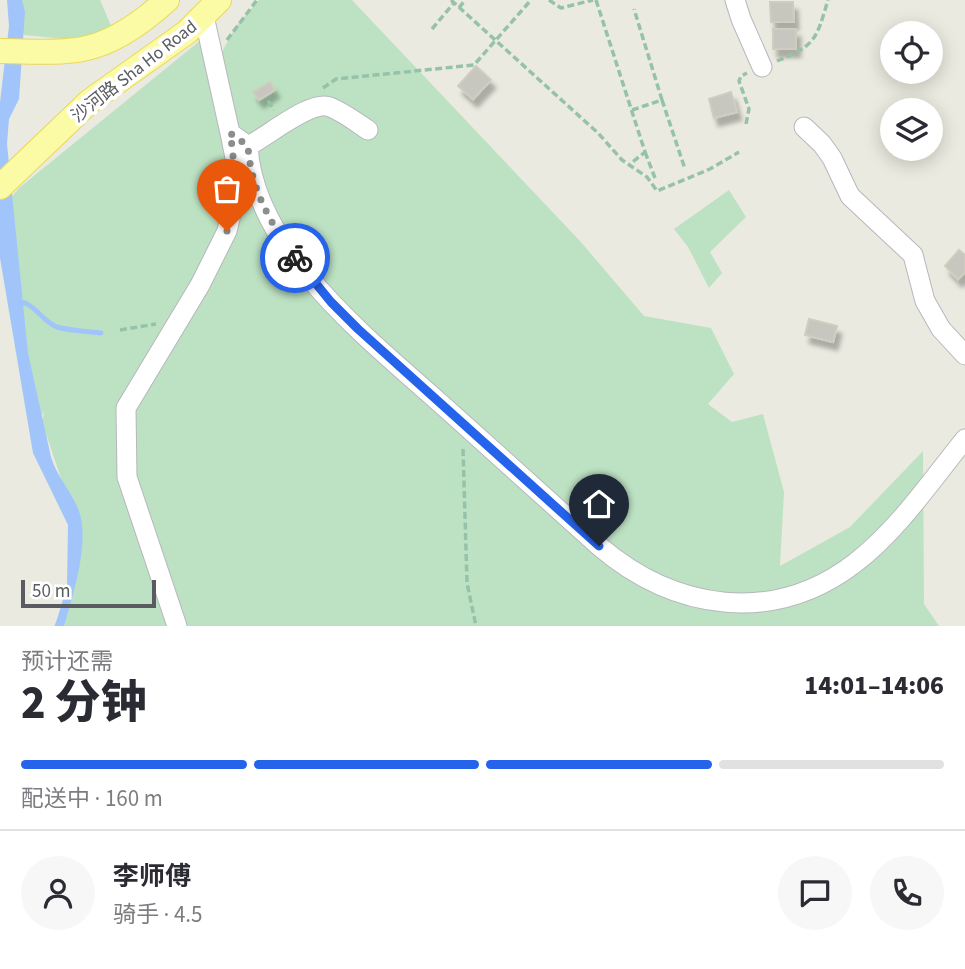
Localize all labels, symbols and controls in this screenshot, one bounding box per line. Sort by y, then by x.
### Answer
street label: 沙河路 Sha Ho Road [66,14,202,128]
map controls [880,21,943,161]
button: locate [880,21,943,84]
button: layers [880,98,943,161]
pin [197,159,257,231]
icon: bag [208,170,246,208]
courier [260,223,330,293]
icon: bike [276,239,314,277]
pin [569,474,629,546]
icon: home [580,485,618,523]
scale bar [21,577,156,609]
text: 50 m [32,578,70,605]
text: 预计还需 [21,645,113,678]
text: 14:01–14:06 [804,667,944,704]
text: 2 分钟 [21,671,147,736]
text: 配送中 · 160 m [21,782,163,815]
button: person [21,856,95,930]
button: chat [778,856,852,930]
button: phone [870,856,944,930]
text: 李师傅 [113,858,191,895]
text: 骑手 · 4.5 [113,898,203,931]

